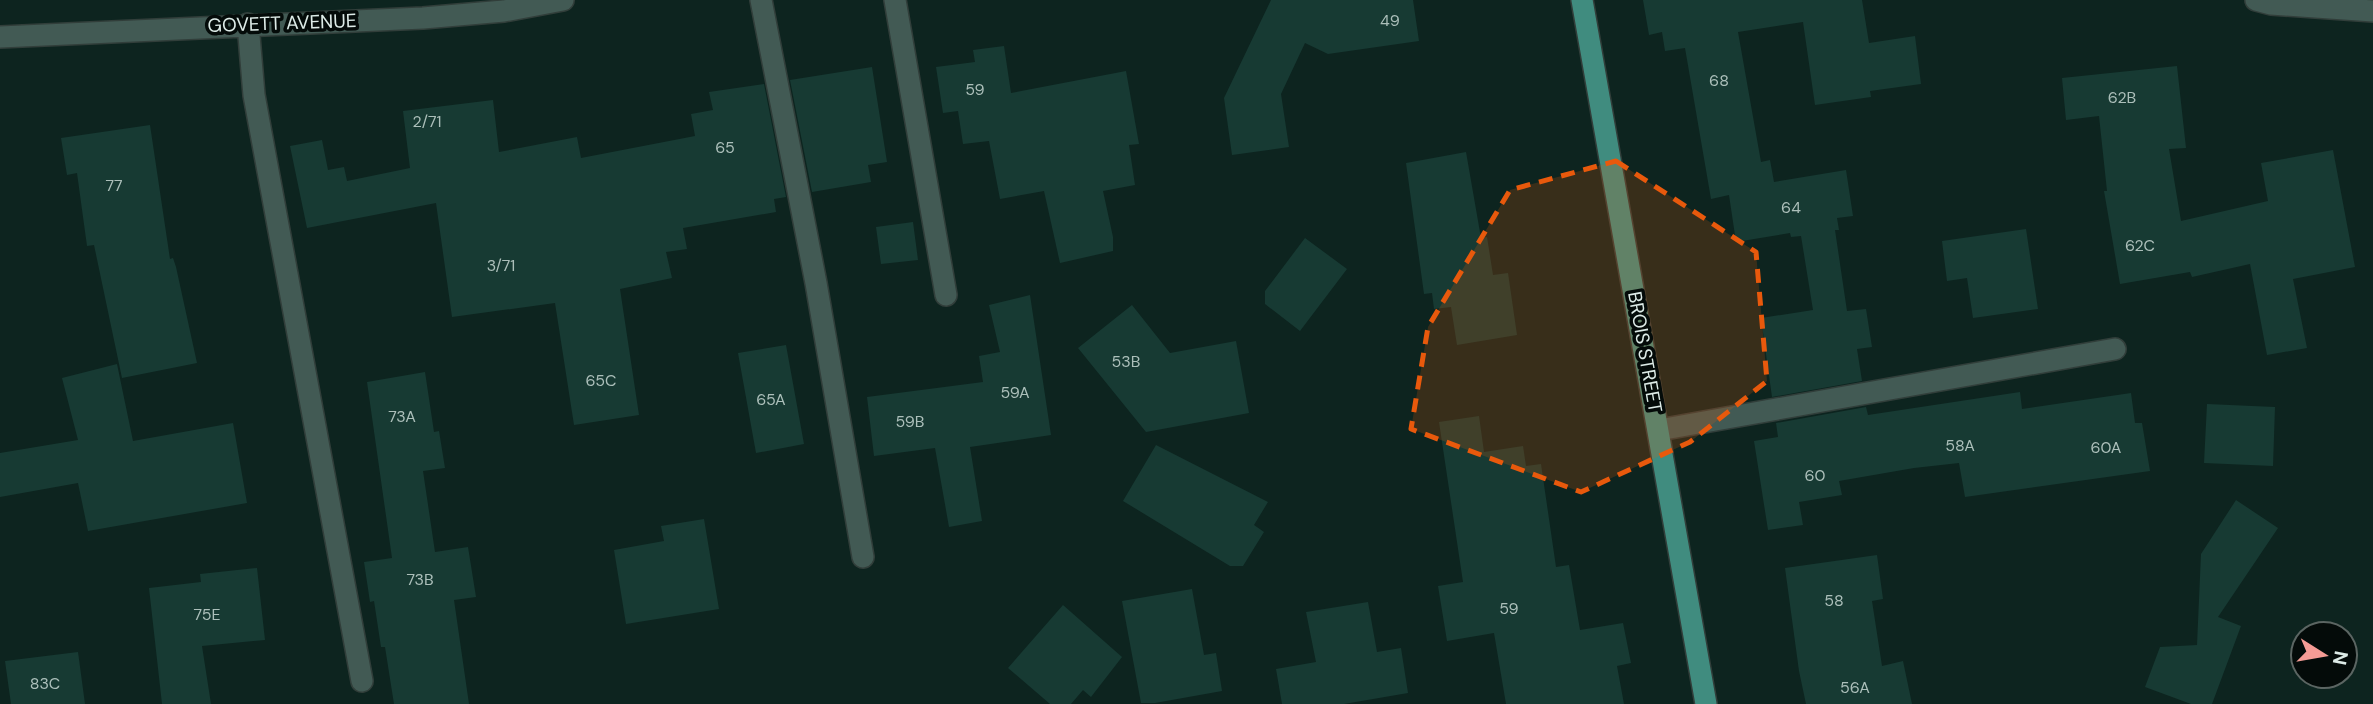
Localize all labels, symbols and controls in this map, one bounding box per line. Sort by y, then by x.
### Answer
street label: GOVETT AVENUE [207,8,357,38]
house number: 49 [1380,10,1400,31]
house number: 68 [1709,70,1729,91]
house number: 59 [965,79,985,100]
house number: 62B [2108,87,2136,108]
house number: 2/71 [412,111,442,132]
house number: 65 [715,137,735,158]
house number: 77 [105,175,123,196]
house number: 64 [1781,197,1801,218]
house number: 62C [2125,235,2155,256]
house number: 3/71 [487,255,515,276]
street label: BROIS STREET [1622,289,1668,415]
house number: 53B [1112,351,1140,372]
house number: 65C [586,370,616,391]
house number: 59A [1000,382,1030,403]
house number: 65A [756,389,786,410]
house number: 73A [388,406,416,427]
house number: 59B [896,411,925,432]
house number: 58A [1945,435,1975,456]
house number: 60A [2091,437,2122,458]
house number: 60 [1805,465,1826,486]
house number: 73B [406,569,434,590]
house number: 58 [1824,590,1844,611]
house number: 59 [1499,598,1519,619]
house number: 75E [194,604,220,625]
north arrow [2289,620,2359,690]
text: N [2327,649,2354,667]
house number: 83C [30,673,60,694]
house number: 56A [1840,677,1870,698]

